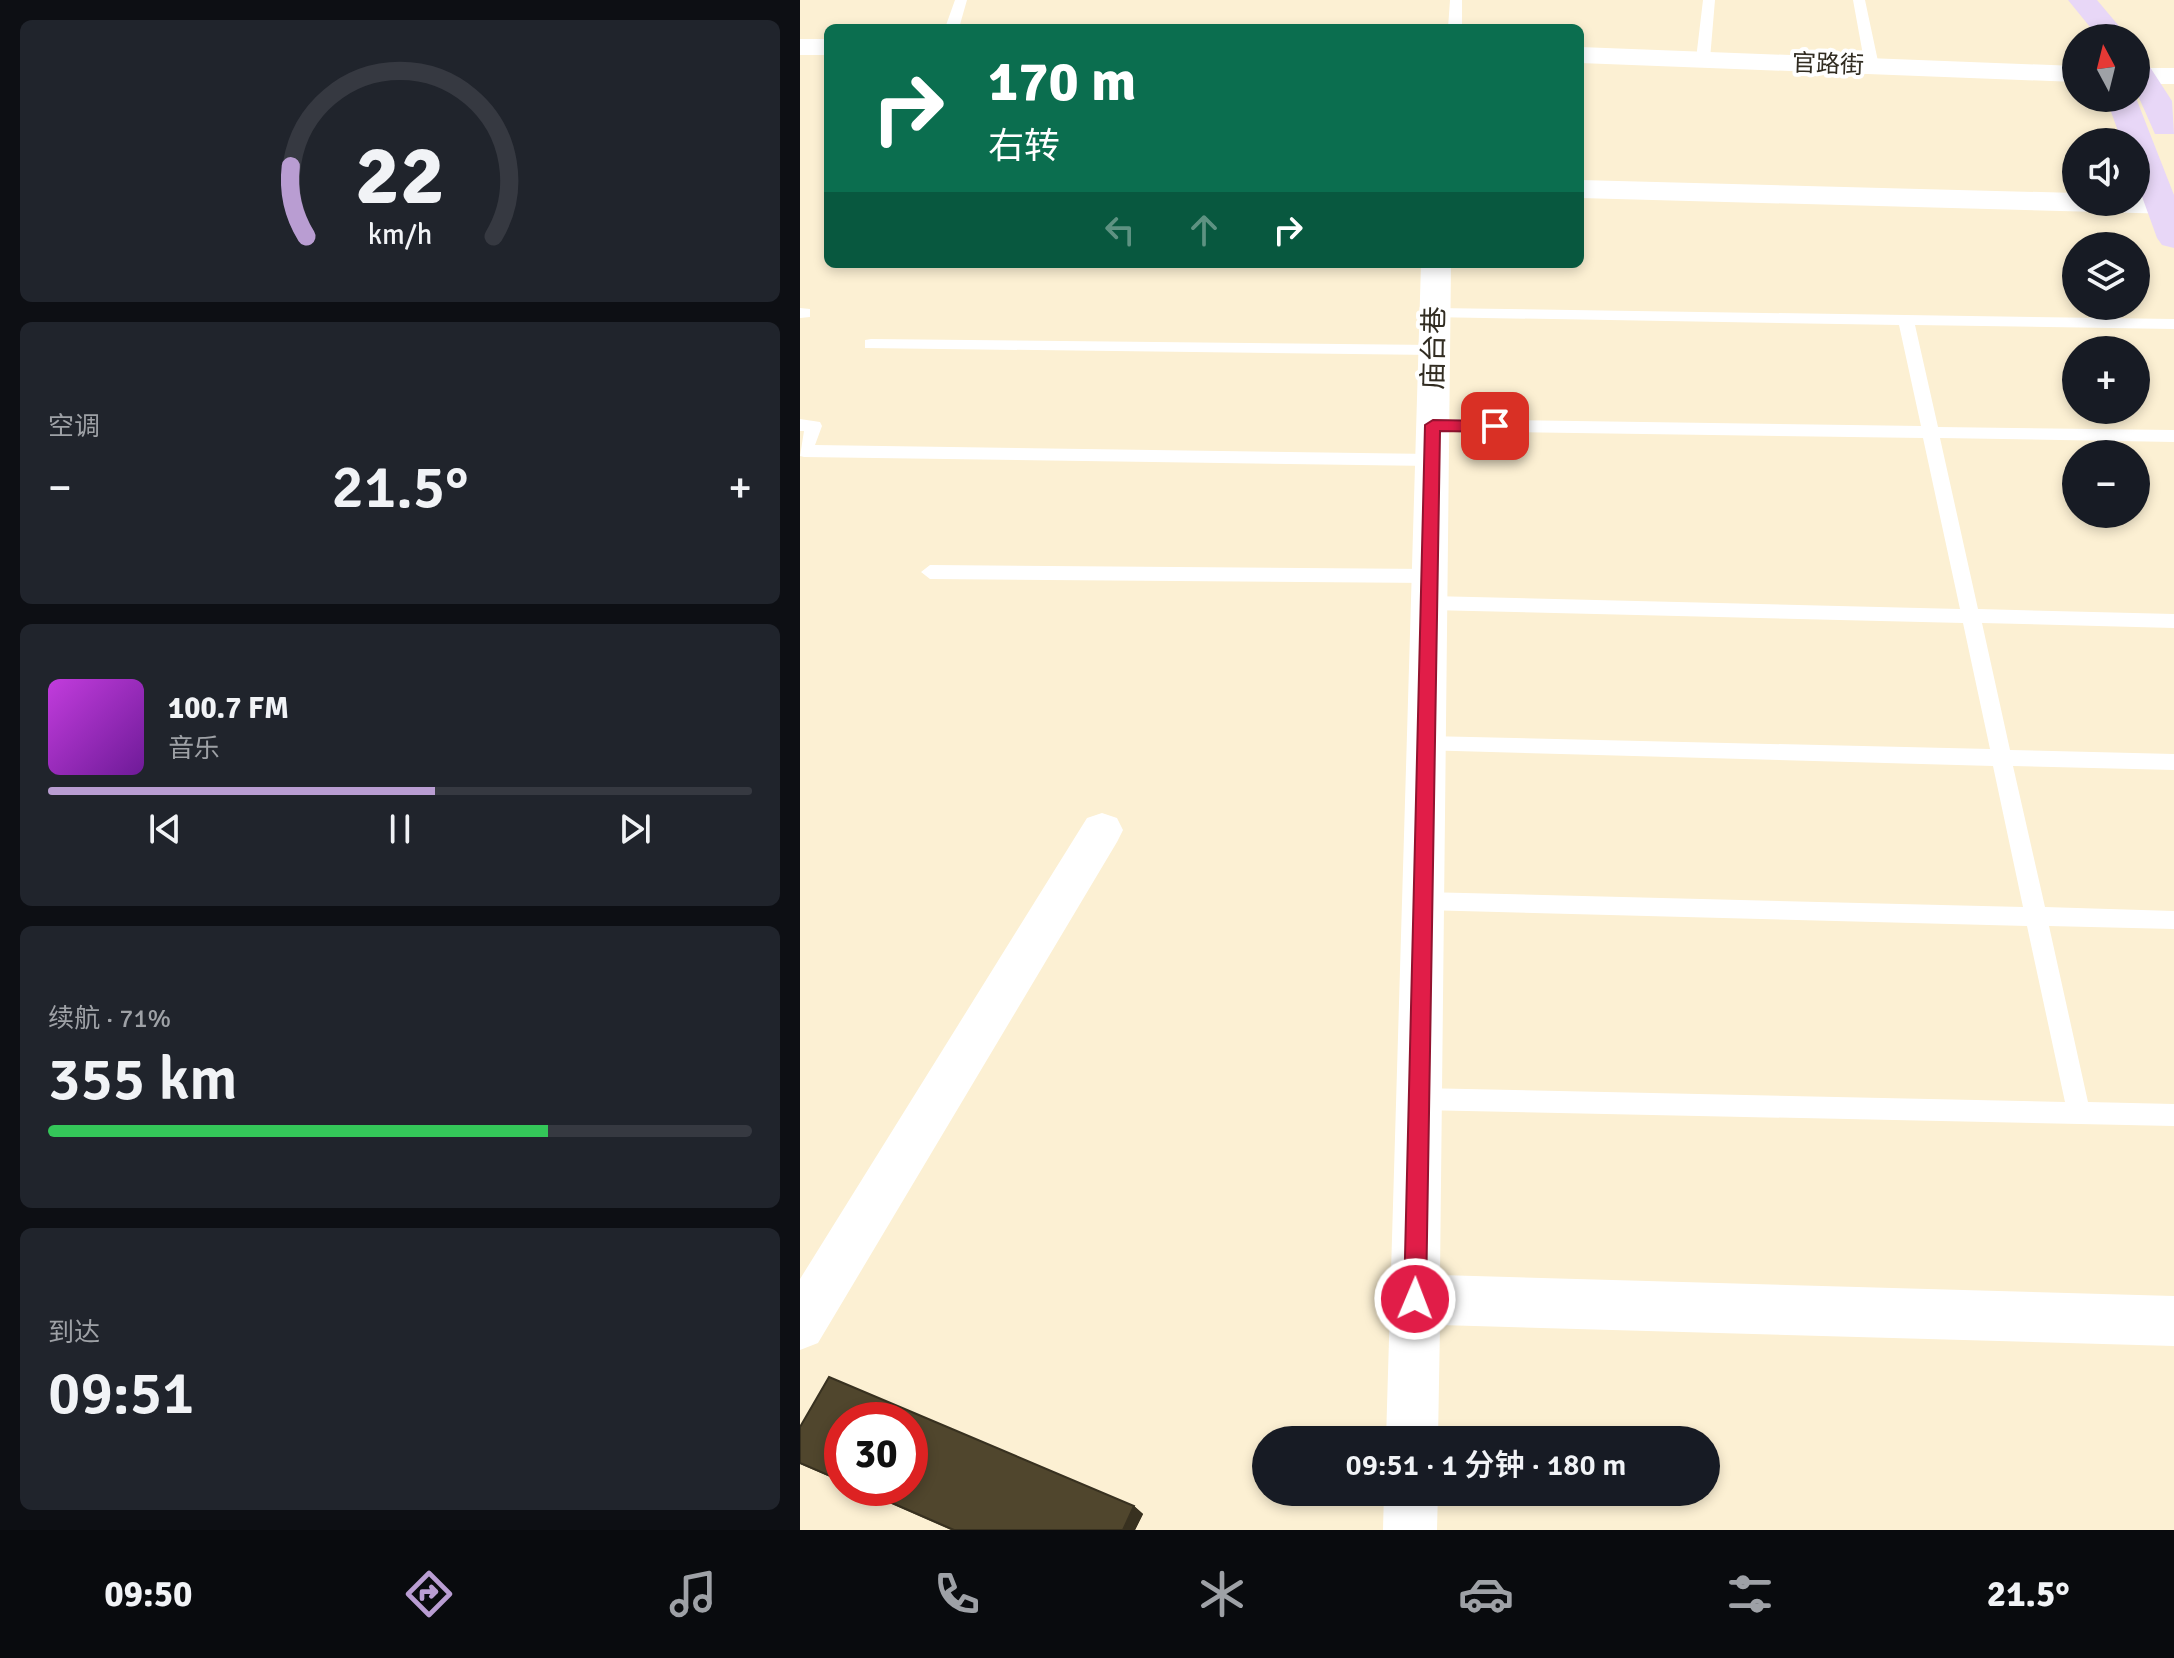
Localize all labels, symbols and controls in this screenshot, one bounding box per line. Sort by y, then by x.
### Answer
north arrow [2062,24,2150,112]
map controls [2062,24,2150,528]
text: 170 m [988,47,1136,116]
street label: 官路街 [1791,48,1865,80]
icon: right [856,56,960,160]
text: 右转 [988,124,1060,169]
text: 22 [355,125,445,227]
button: sound [2062,128,2150,216]
icon: left [1098,208,1142,252]
icon: ahead [1182,208,1226,252]
icon: right [1266,208,1310,252]
text: km/h [368,217,432,252]
button: layers [2062,232,2150,320]
street label: 庙台巷 [1416,306,1452,390]
button: + [2062,336,2150,424]
pin [1461,392,1529,460]
icon: arrive [1473,404,1517,448]
text: 空调 [48,411,100,443]
button: − [2062,440,2150,528]
text: 21.5° [332,451,468,525]
text: − [48,461,72,515]
text: + [728,461,752,515]
text: 100.7 FM [168,690,289,727]
text: 音乐 [168,733,220,765]
icon: previous [143,807,187,851]
icon: pause [378,807,422,851]
icon: next [613,807,657,851]
text: 续航 · 71% [48,1003,171,1035]
text: 355 km [48,1043,237,1117]
position arrow [1373,1257,1457,1341]
text: 到达 [48,1317,100,1349]
text: 09:51 [48,1357,195,1431]
speed limit sign: 30 [824,1402,928,1506]
text: 09:51 · 1 分钟 · 180 m [1346,1447,1626,1484]
icon: directions [401,1566,457,1622]
icon: music [665,1566,721,1622]
icon: phone [929,1566,985,1622]
icon: climate [1194,1566,1250,1622]
icon: car [1458,1566,1514,1622]
icon: filters [1722,1566,1778,1622]
text: 09:50 [104,1572,193,1617]
text: 21.5° [1987,1572,2070,1617]

